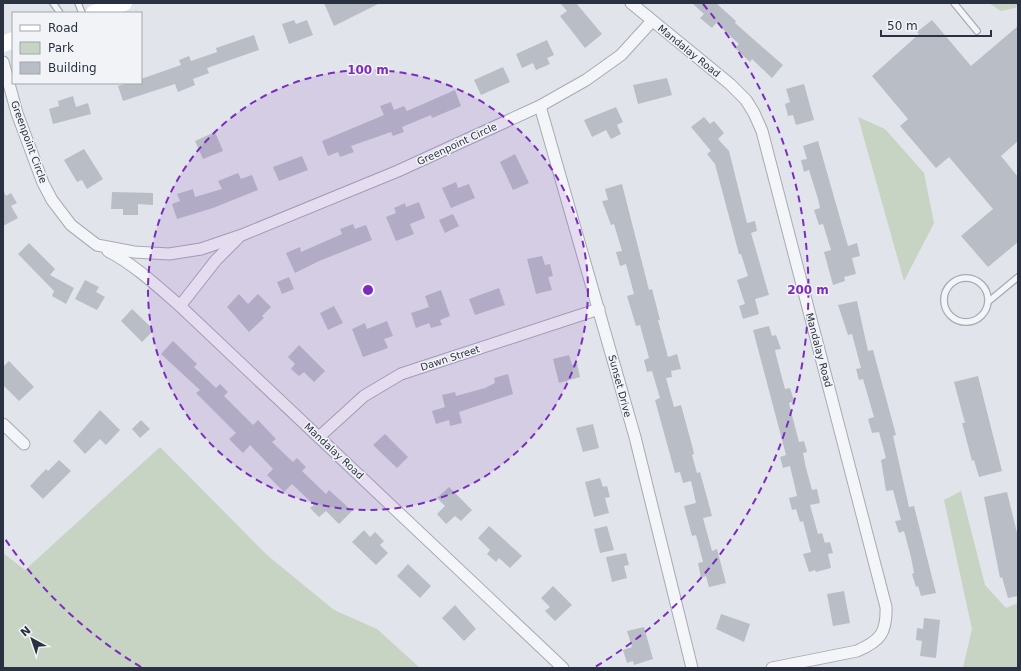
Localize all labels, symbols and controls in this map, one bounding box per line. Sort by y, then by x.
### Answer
legend [12,12,142,84]
scale bar [881,12,991,38]
text: 50 m [887,19,918,33]
text: Road [48,21,78,35]
street label: Mandalay Road [656,23,722,79]
text: Park [48,41,74,55]
text: Building [48,61,97,75]
text: 100 m [347,63,389,77]
street label: Greenpoint Circle [9,99,49,185]
street label: Greenpoint Circle [415,121,499,167]
centre of rings [361,283,375,297]
text: 200 m [787,283,829,297]
street label: Mandalay Road [804,312,834,388]
street label: Dawn Street [419,343,481,373]
street label: Sunset Drive [606,354,634,418]
street label: Mandalay Road [302,421,366,481]
north arrow [12,619,52,659]
text: N [18,624,34,640]

